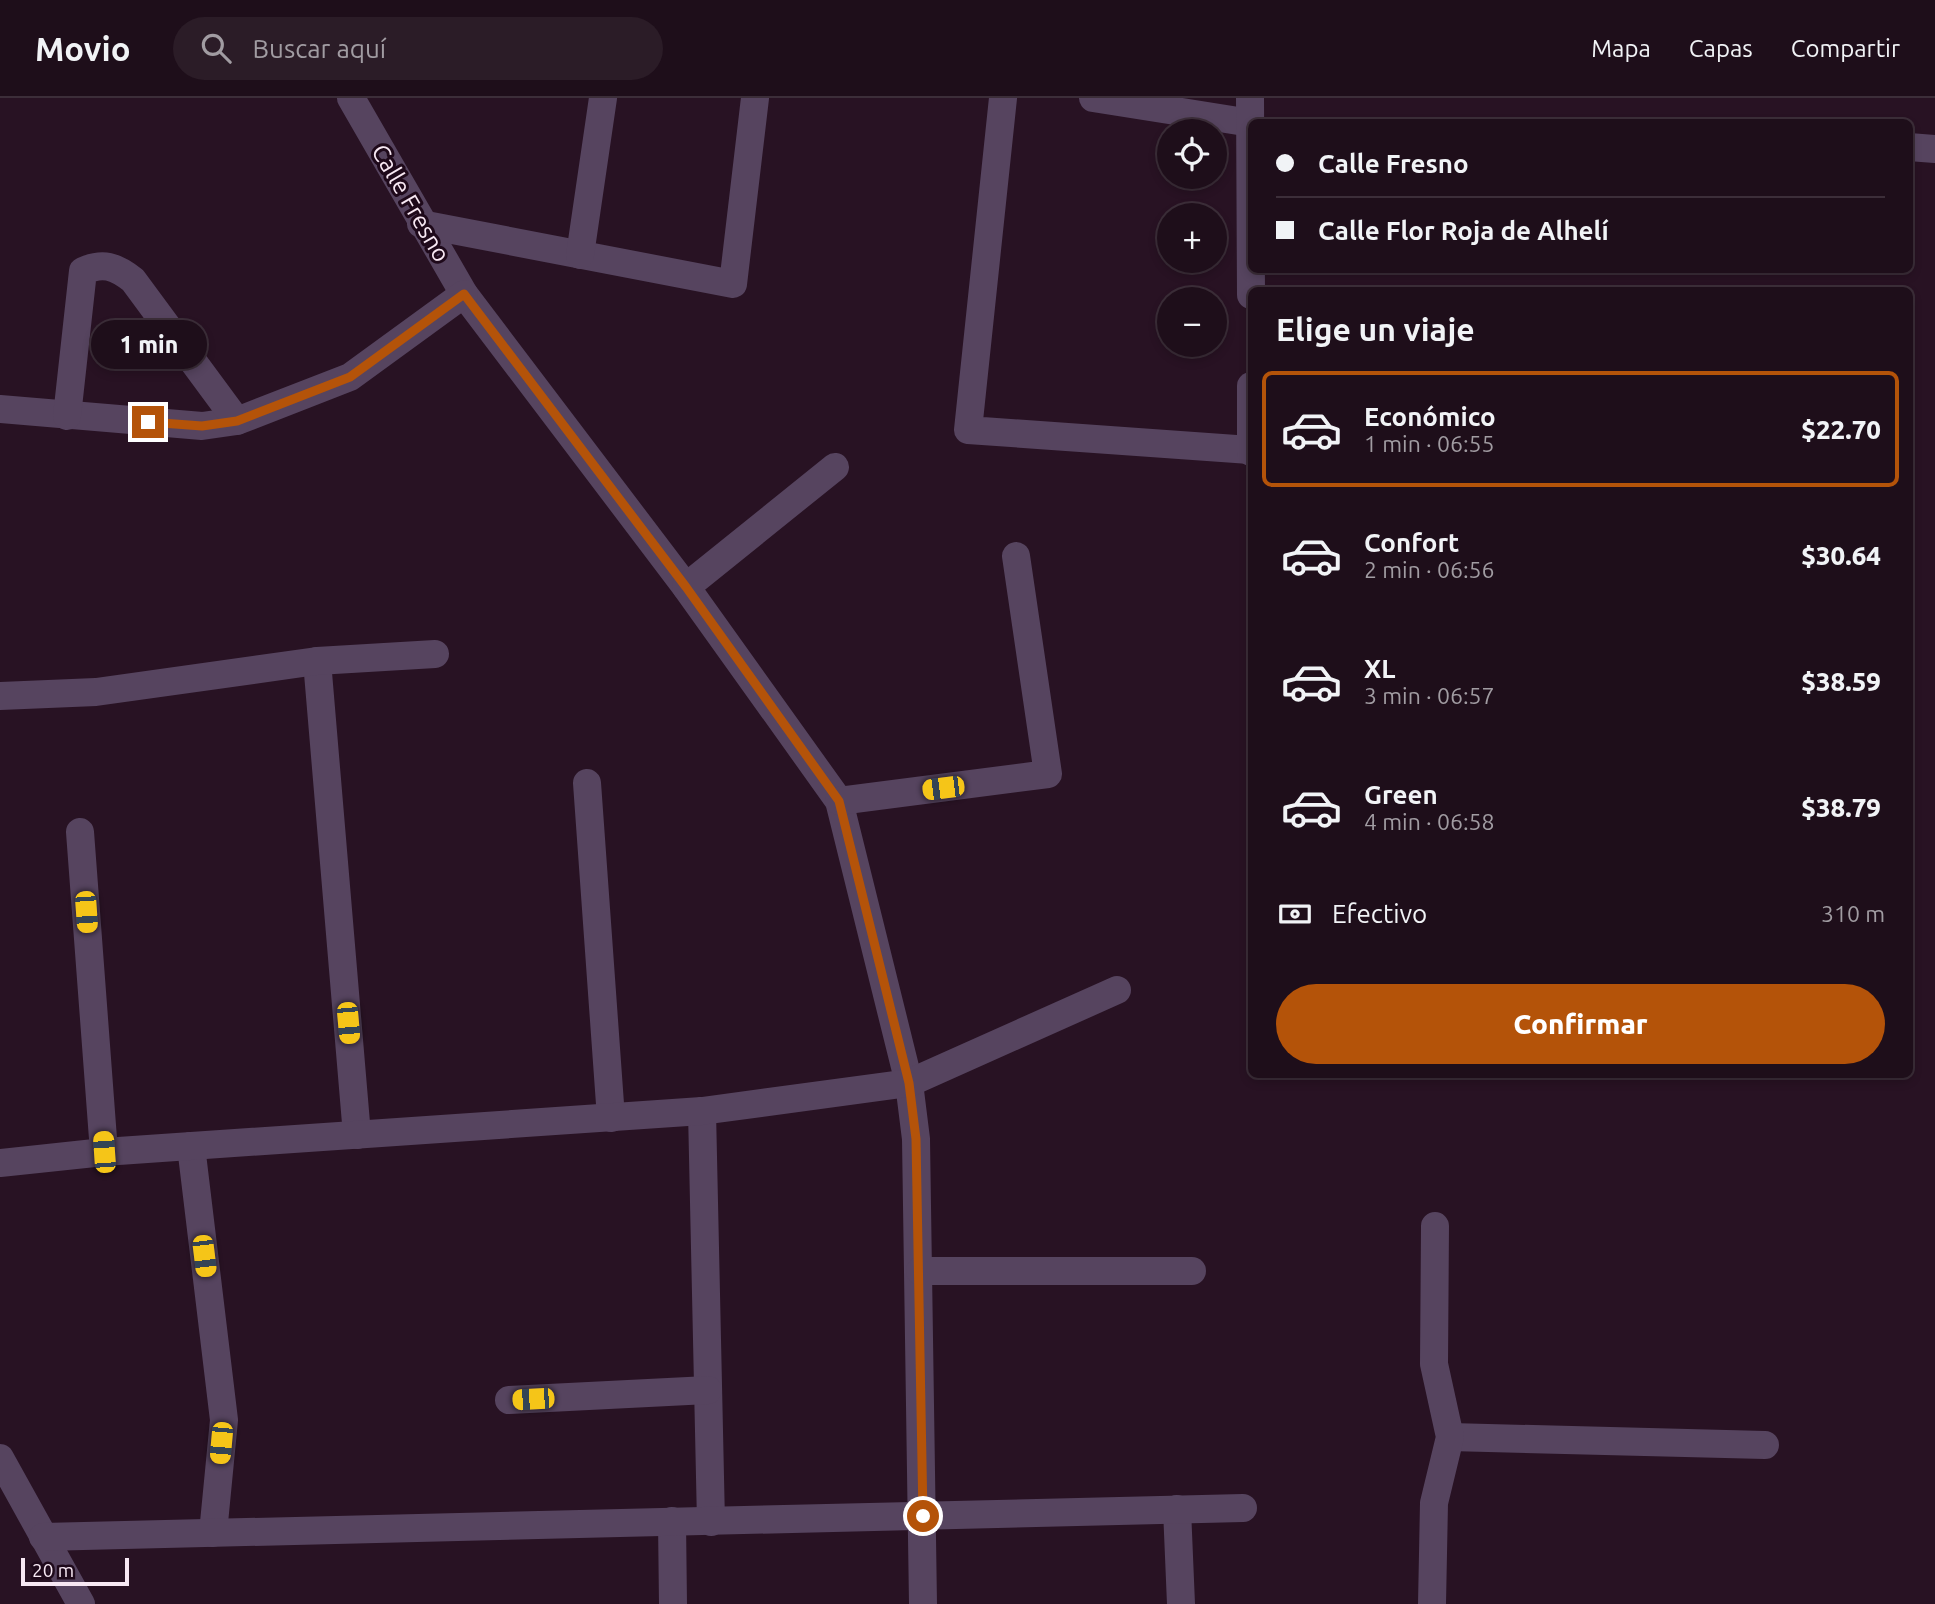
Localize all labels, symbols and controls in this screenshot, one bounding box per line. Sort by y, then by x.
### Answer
search box [173,17,663,80]
icon: search [197,29,235,67]
text: Movio [35,30,131,67]
text: Buscar aquí [253,34,386,63]
text: Mapa [1591,35,1651,62]
text: Capas [1689,35,1753,62]
text: Compartir [1791,35,1900,62]
map controls [1157,119,1227,357]
button: locate [1157,119,1227,189]
street label: Calle Fresno [367,139,455,267]
text: Calle Fresno [1318,149,1469,178]
button: + [1157,203,1227,273]
text: Calle Flor Roja de Alhelí [1318,216,1609,245]
button: − [1157,287,1227,357]
text: Elige un viaje [1276,311,1475,347]
callout: 1 min [90,320,206,370]
text: 1 min [120,332,178,357]
icon: car [1280,398,1343,461]
text: Económico [1364,402,1496,431]
route end [132,406,164,438]
text: $22.70 [1801,415,1881,444]
text: 1 min · 06:55 [1364,431,1495,456]
icon: car [1280,524,1343,587]
text: Confort [1364,528,1459,557]
text: $30.64 [1801,541,1881,570]
text: 2 min · 06:56 [1364,557,1495,582]
icon: car [1280,650,1343,713]
text: XL [1364,654,1395,683]
text: $38.59 [1801,667,1881,696]
text: 3 min · 06:57 [1364,683,1495,708]
car [921,775,966,801]
icon: car [1280,776,1343,839]
text: Green [1364,780,1438,809]
text: $38.79 [1801,793,1881,822]
text: 4 min · 06:58 [1364,809,1495,834]
car [75,890,98,934]
icon: cash [1276,895,1314,933]
text: Efectivo [1332,899,1427,928]
text: 310 m [1821,901,1885,926]
button: Confirmar [1276,984,1885,1064]
car [336,1001,361,1045]
car [93,1130,116,1174]
car [192,1234,217,1278]
car [512,1387,555,1411]
car [209,1421,234,1465]
route start [907,1500,939,1532]
scale bar [21,1555,130,1587]
text: 20 m [32,1559,74,1581]

